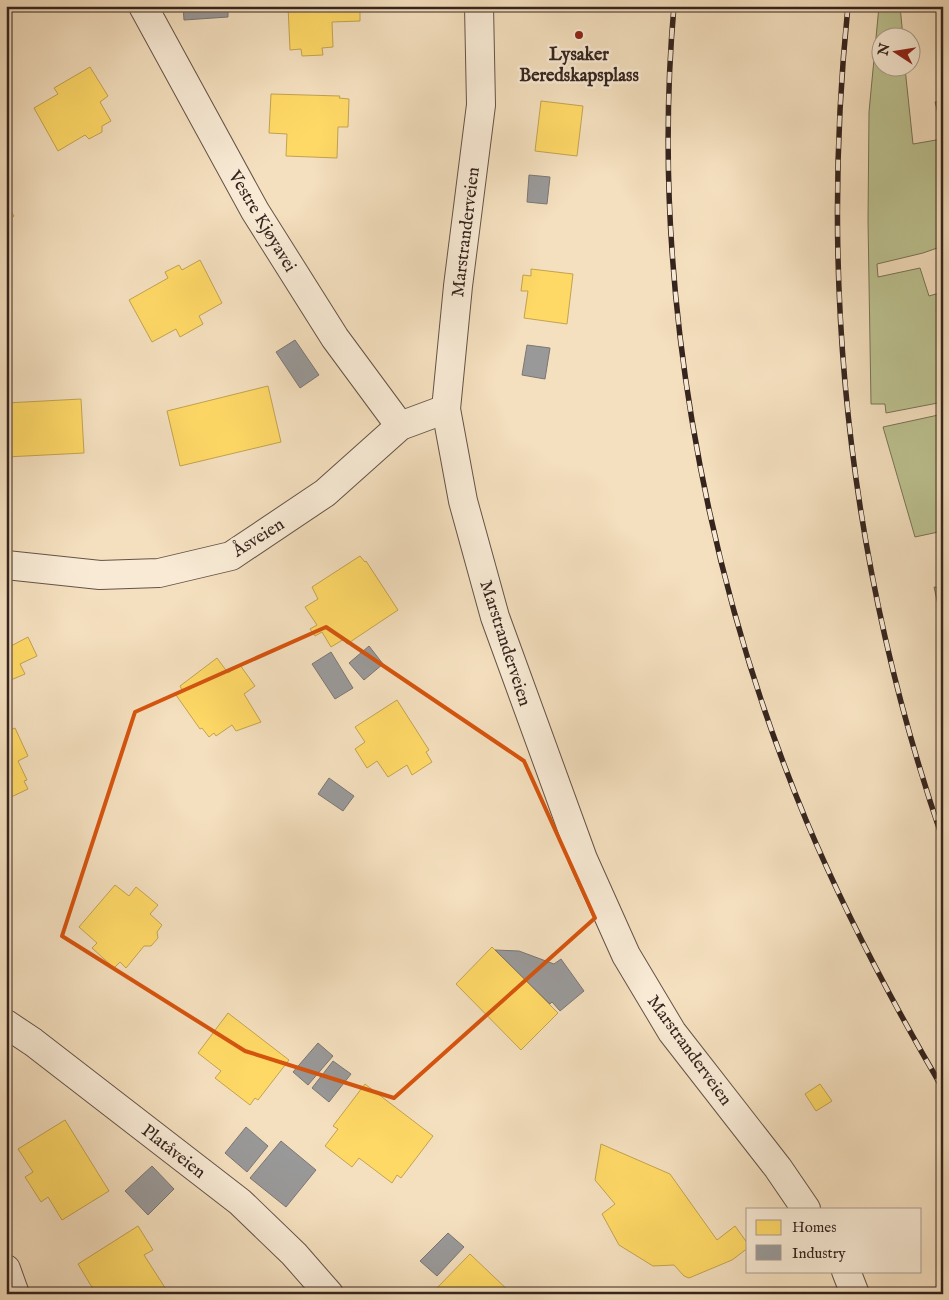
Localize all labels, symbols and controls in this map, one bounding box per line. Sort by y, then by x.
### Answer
north arrow [872,28,922,78]
marker: Lysaker Beredskapsplass [573,29,585,41]
text: N [874,42,894,58]
place label: Lysaker Beredskapsplass [519,44,639,88]
street label: Marstranderveien [447,165,486,299]
street label: Vestre Kjøyavei [222,166,301,277]
street label: Åsveien [227,511,290,564]
street label: Marstranderveien [473,578,536,710]
street label: Marstranderveien [641,991,737,1111]
street label: Platåveien [136,1120,210,1185]
legend [746,1208,922,1272]
text: Homes [792,1218,836,1237]
text: Industry [792,1244,846,1263]

